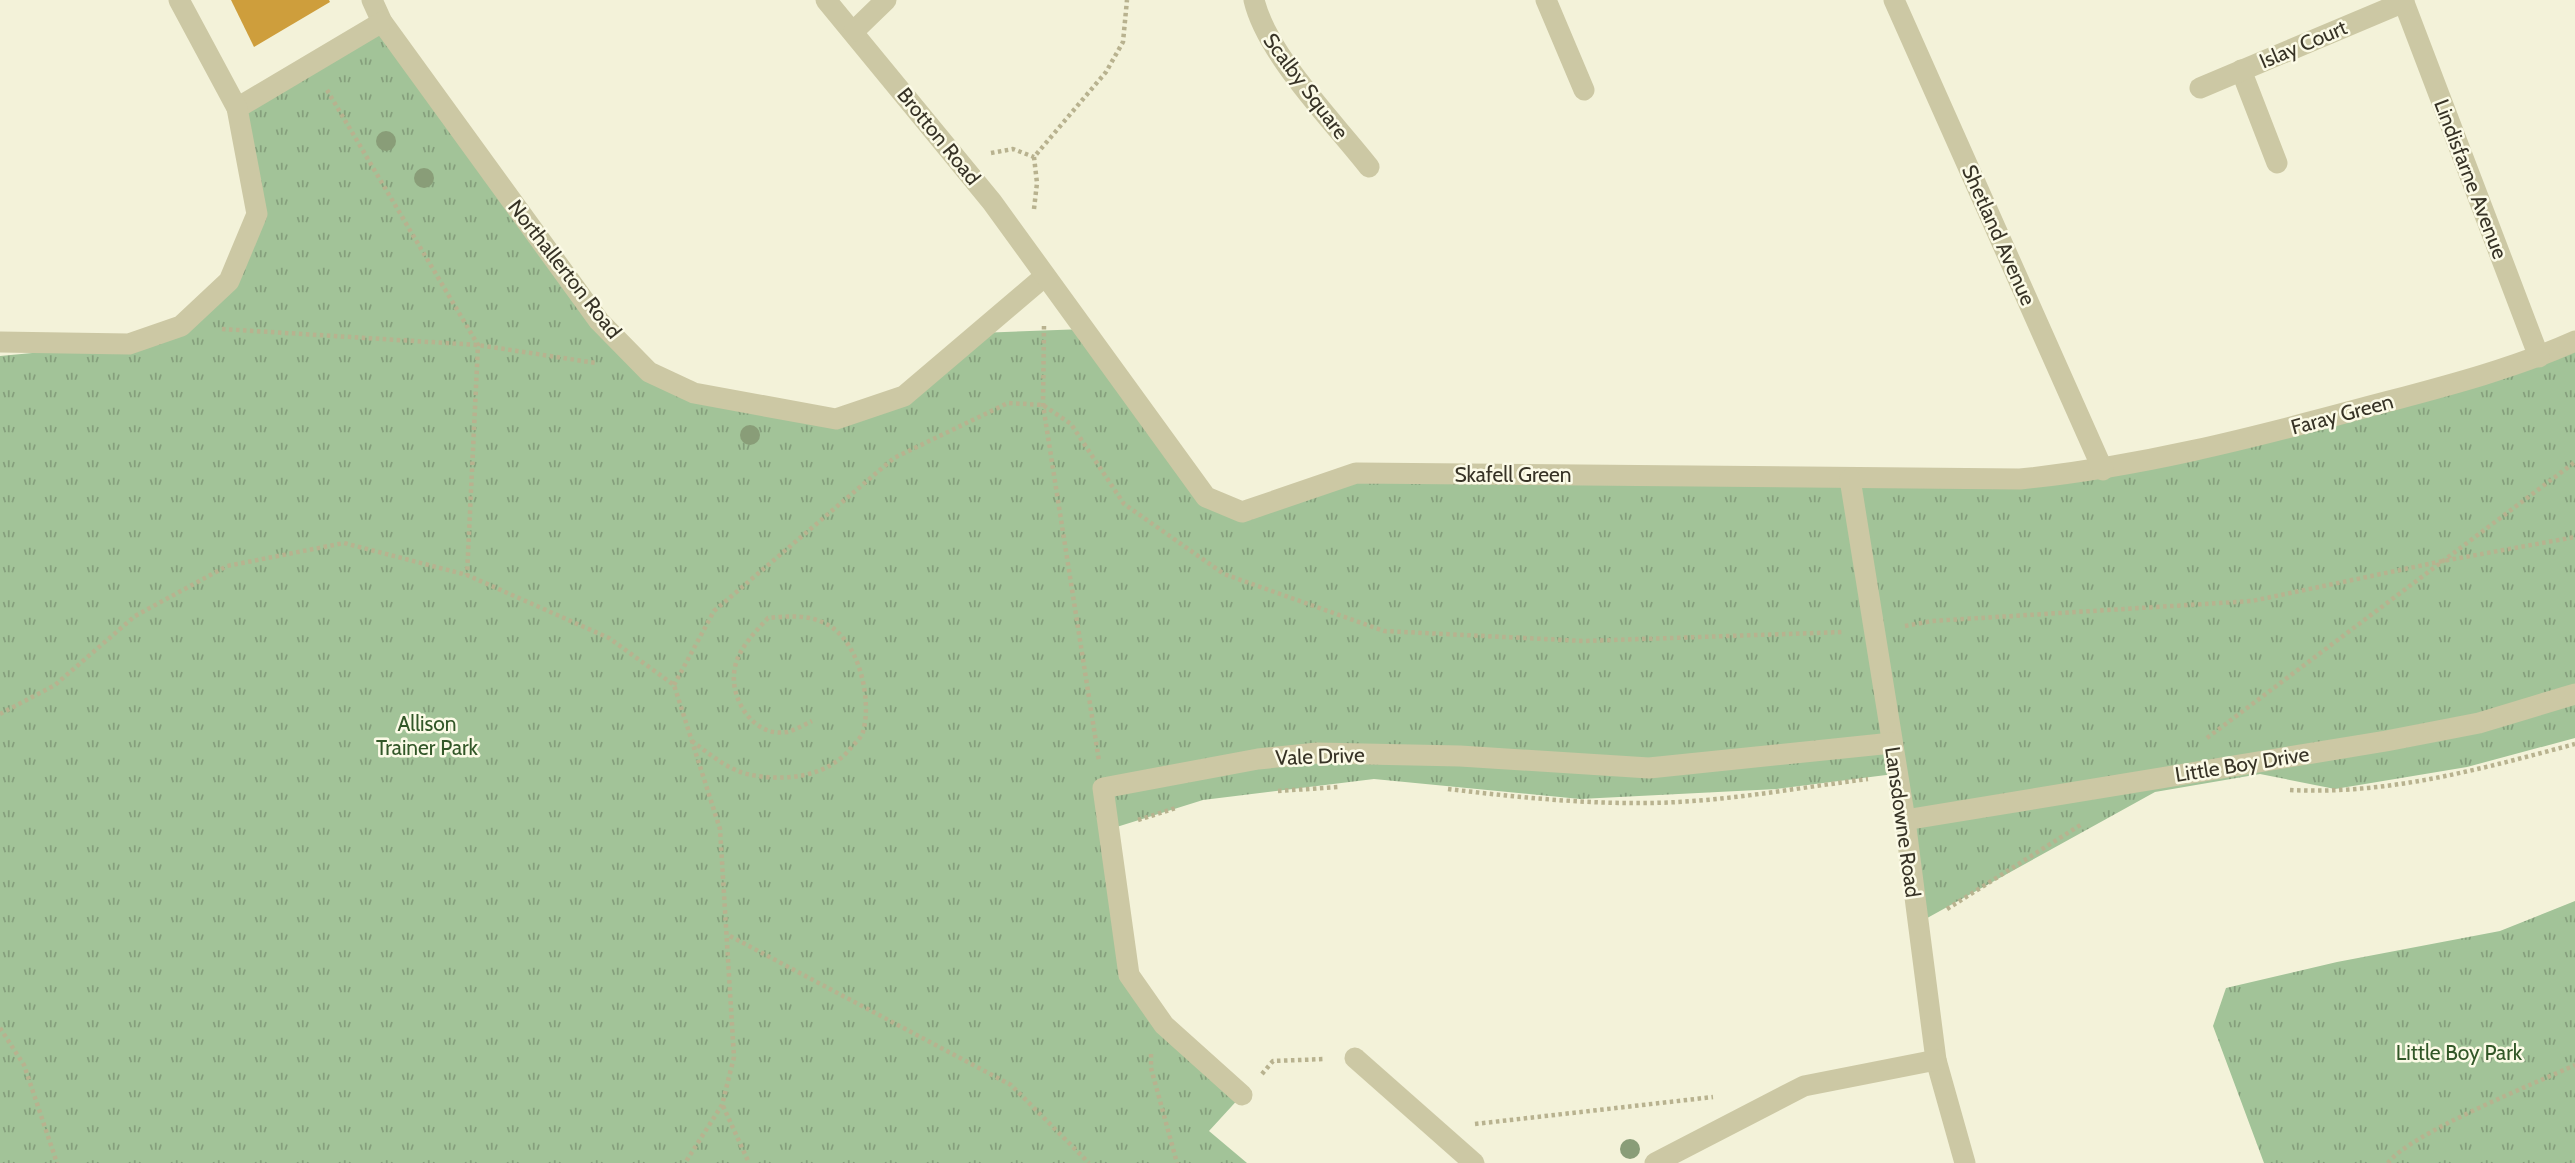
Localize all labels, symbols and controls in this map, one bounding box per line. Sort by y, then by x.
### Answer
street label: Islay Court [2255,14,2351,74]
street label: Scalby Square [1258,28,1354,144]
street label: Brotton Road [892,82,986,190]
street label: Lindisfarne Avenue [2429,96,2513,263]
street label: Shetland Avenue [1957,161,2041,309]
street label: Northallerton Road [503,195,627,343]
street label: Faray Green [2288,388,2396,440]
street label: Skafell Green [1454,462,1572,487]
park label: Allison Trainer Park [376,711,479,760]
street label: Little Boy Drive [2173,741,2311,787]
street label: Vale Drive [1275,742,1365,770]
street label: Lansdowne Road [1880,745,1926,899]
park label: Little Boy Park [2396,1040,2523,1065]

